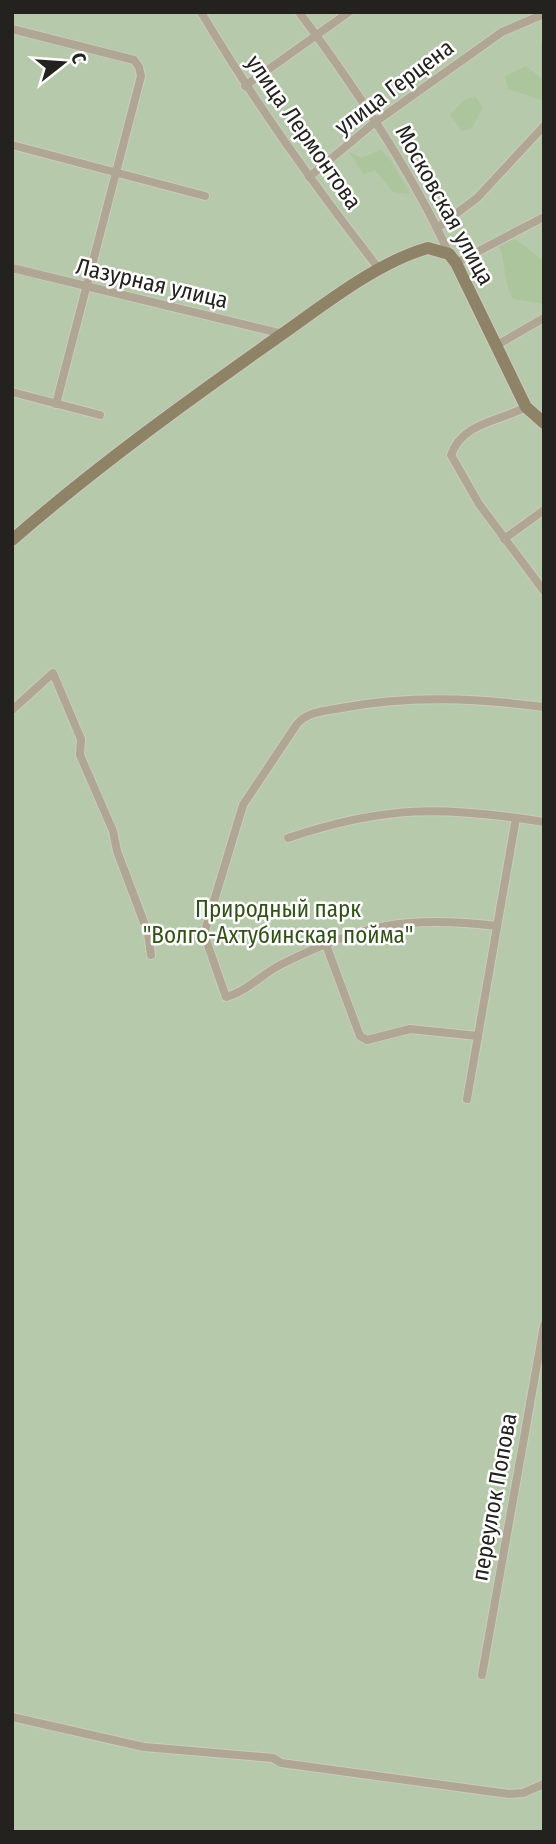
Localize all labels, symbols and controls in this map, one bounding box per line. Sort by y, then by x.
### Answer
north arrow [28,28,98,98]
street label: улица Герцена [329,33,459,141]
street label: улица Лермонтова [240,49,368,215]
text: С [66,50,91,66]
street label: Московская улица [390,120,500,290]
street label: Лазурная улица [73,252,231,314]
park label: Природный парк "Волго-Ахтубинская пойма" [143,895,413,949]
street label: переулок Попова [465,1411,523,1583]

